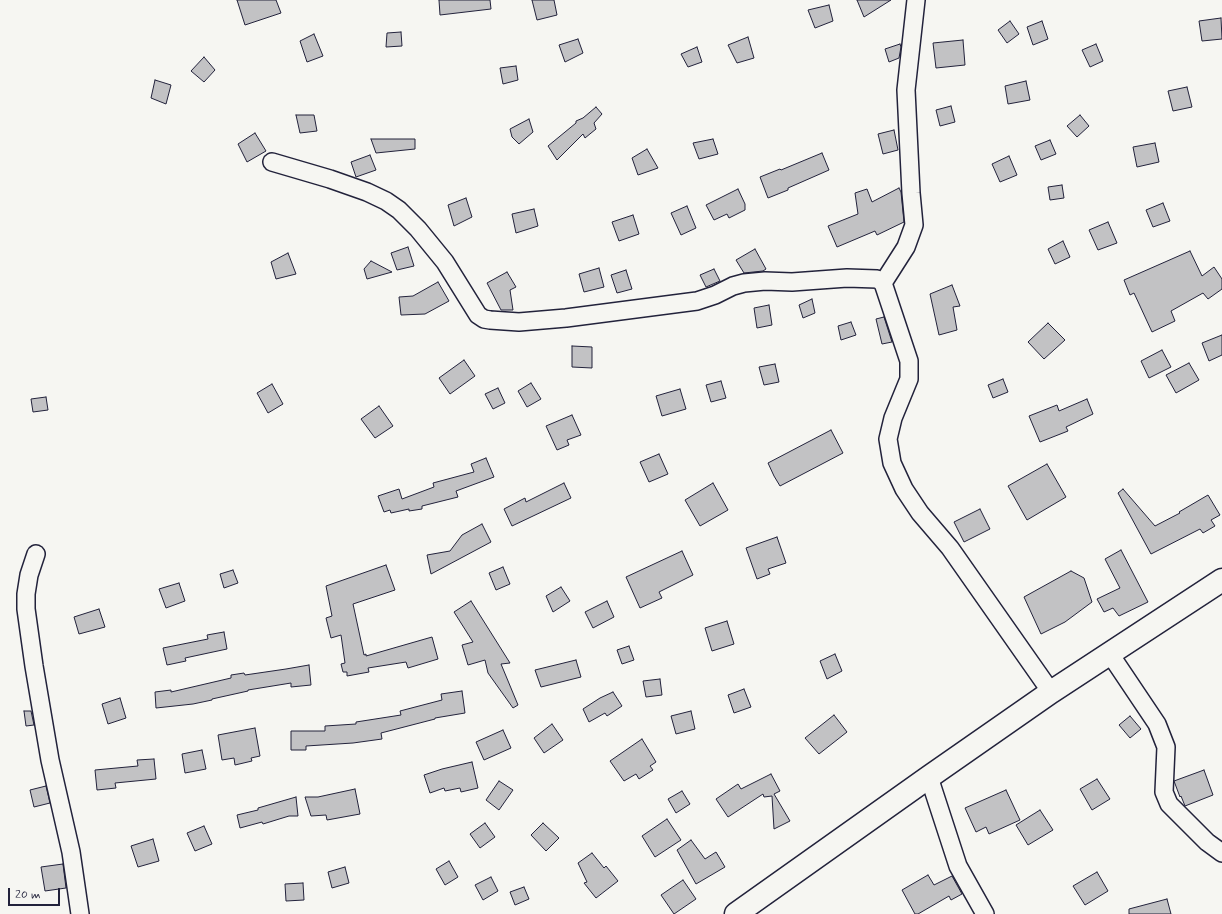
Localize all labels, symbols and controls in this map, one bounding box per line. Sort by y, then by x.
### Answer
scale bar [10,880,62,906]
text: 20 m [15,887,41,903]

